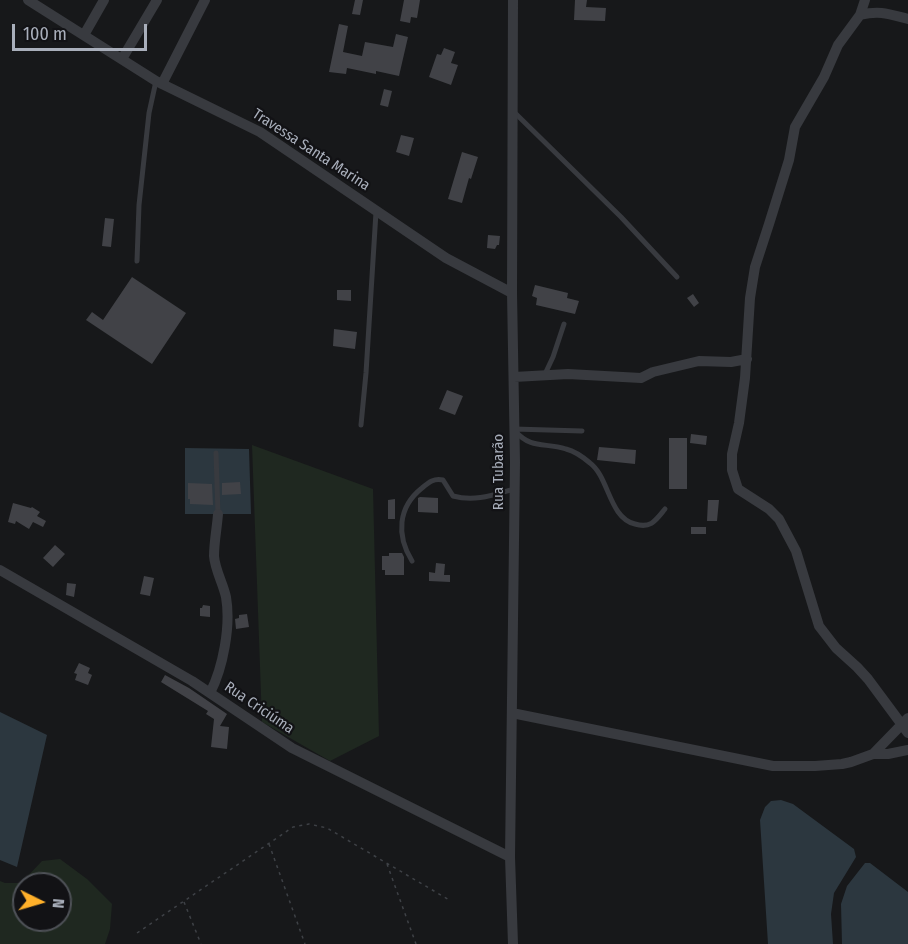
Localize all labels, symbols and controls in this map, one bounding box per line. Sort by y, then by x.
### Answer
scale bar [15,12,150,50]
text: 100 m [23,23,67,45]
street label: Travessa Santa Marina [249,105,373,195]
street label: Rua Tubarão [490,434,508,510]
street label: Rua Criciúma [221,678,297,738]
north arrow [12,872,72,932]
text: N [49,898,68,909]

